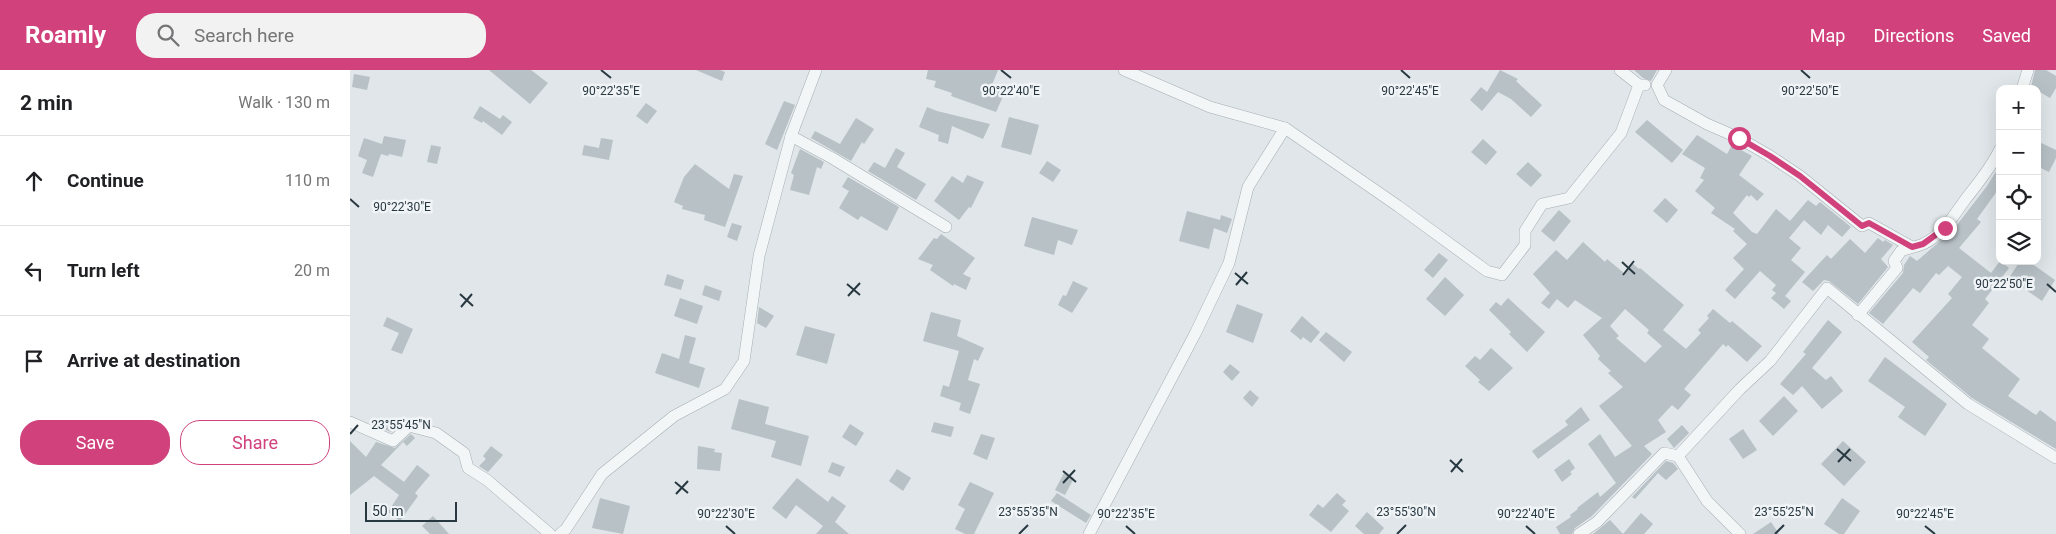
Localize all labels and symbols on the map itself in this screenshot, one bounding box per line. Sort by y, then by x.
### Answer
text: 90°22'35"E [582,84,640,98]
text: 90°22'40"E [982,84,1040,98]
text: 90°22'45"E [1381,84,1439,98]
text: 90°22'50"E [1781,84,1839,98]
route start [1728,127,1751,150]
text: 90°22'30"E [373,200,431,214]
route end [1934,217,1957,240]
text: 90°22'50"E [1975,277,2033,291]
text: 23°55'45"N [371,418,431,432]
scale bar [365,499,458,522]
text: 23°55'35"N [998,505,1058,519]
text: 23°55'30"N [1376,505,1436,519]
text: 23°55'25"N [1754,505,1814,519]
text: 90°22'30"E [697,507,755,521]
text: 90°22'35"E [1097,507,1155,521]
text: 90°22'40"E [1497,507,1555,521]
text: 90°22'45"E [1896,507,1954,521]

